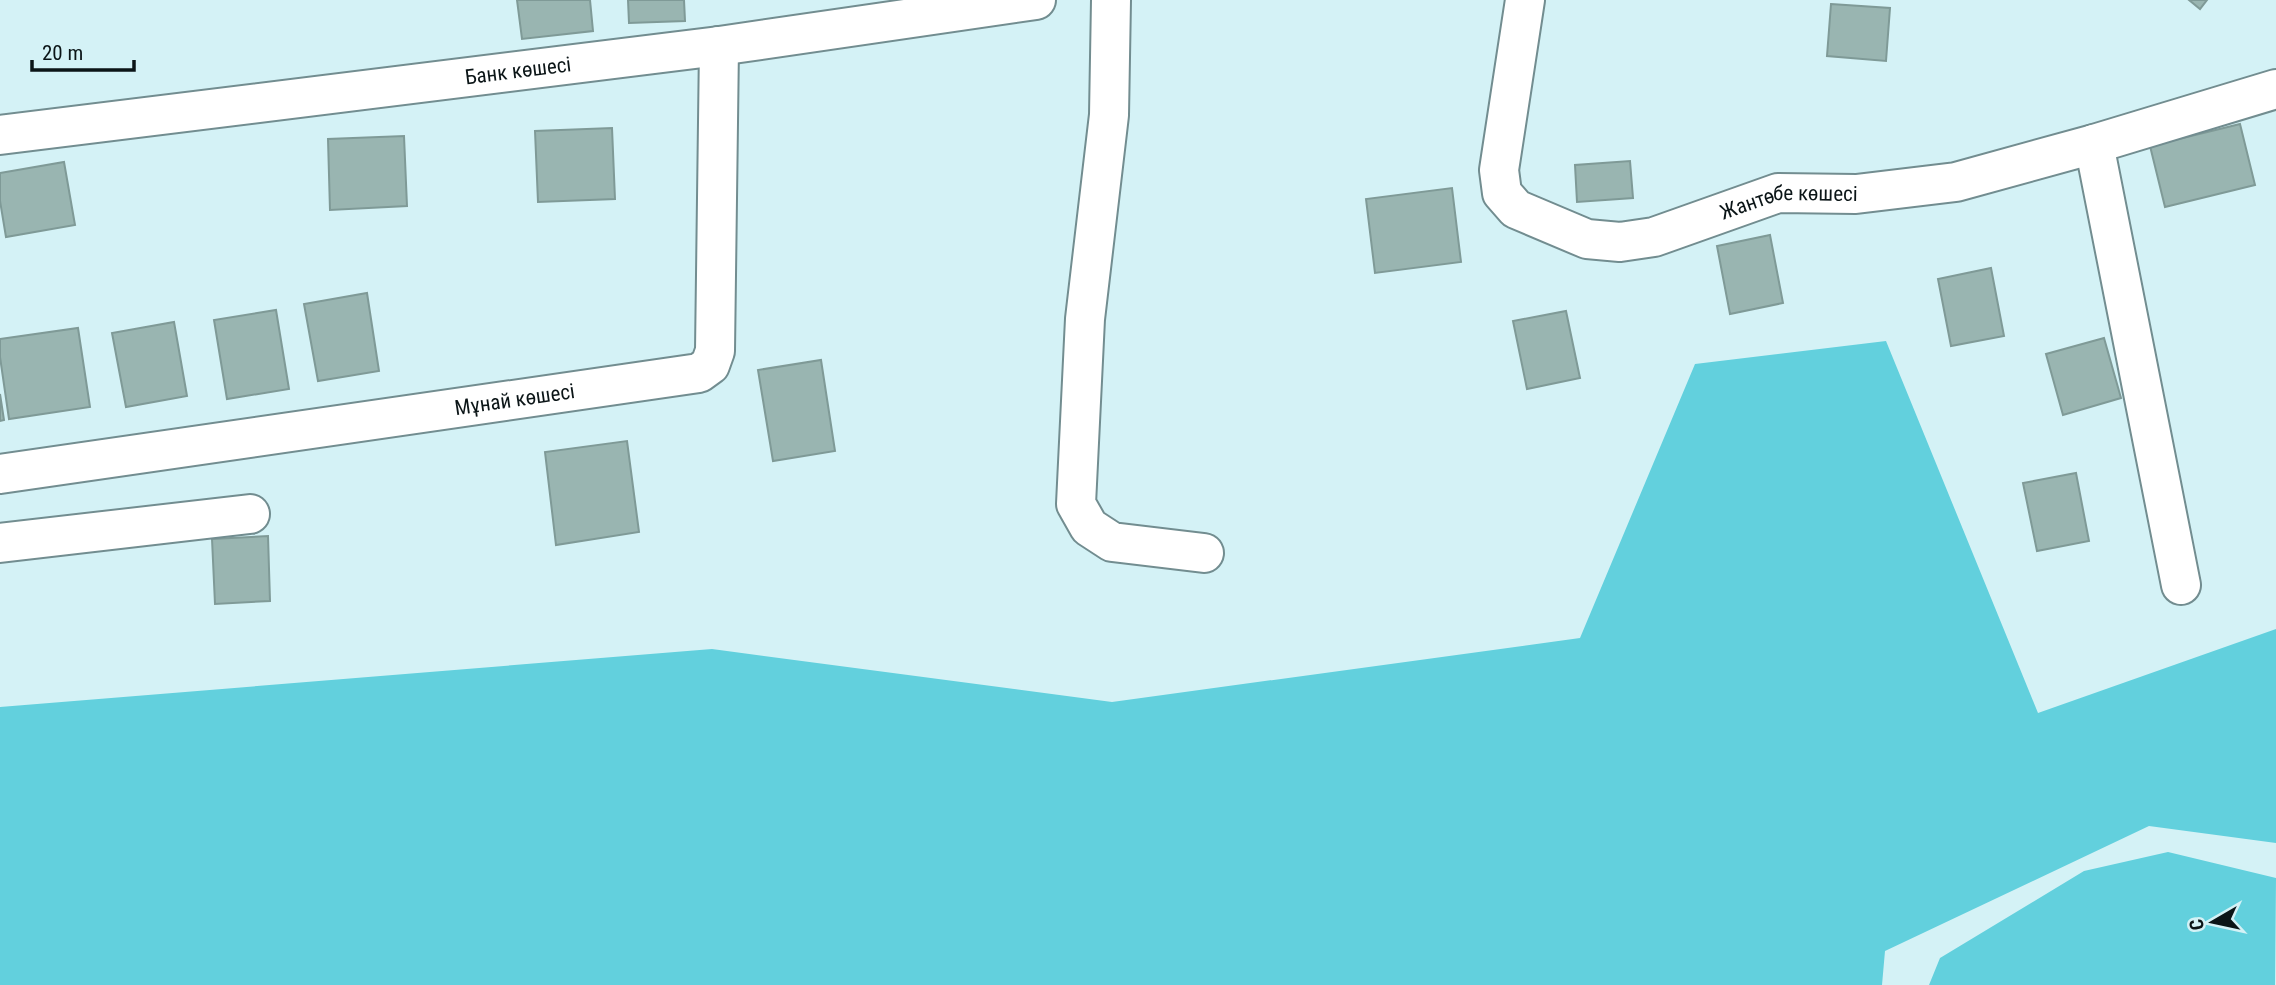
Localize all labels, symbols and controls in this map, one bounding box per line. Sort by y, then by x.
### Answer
scale bar [32,28,133,72]
text: 20 m [42,41,83,65]
street label: Банк көшесі [464,52,573,89]
street label: Жантөбе көшесі [1717,181,1858,225]
street label: Мұнай көшесі [453,379,576,420]
north arrow [2178,887,2248,957]
text: С [2184,917,2209,932]

